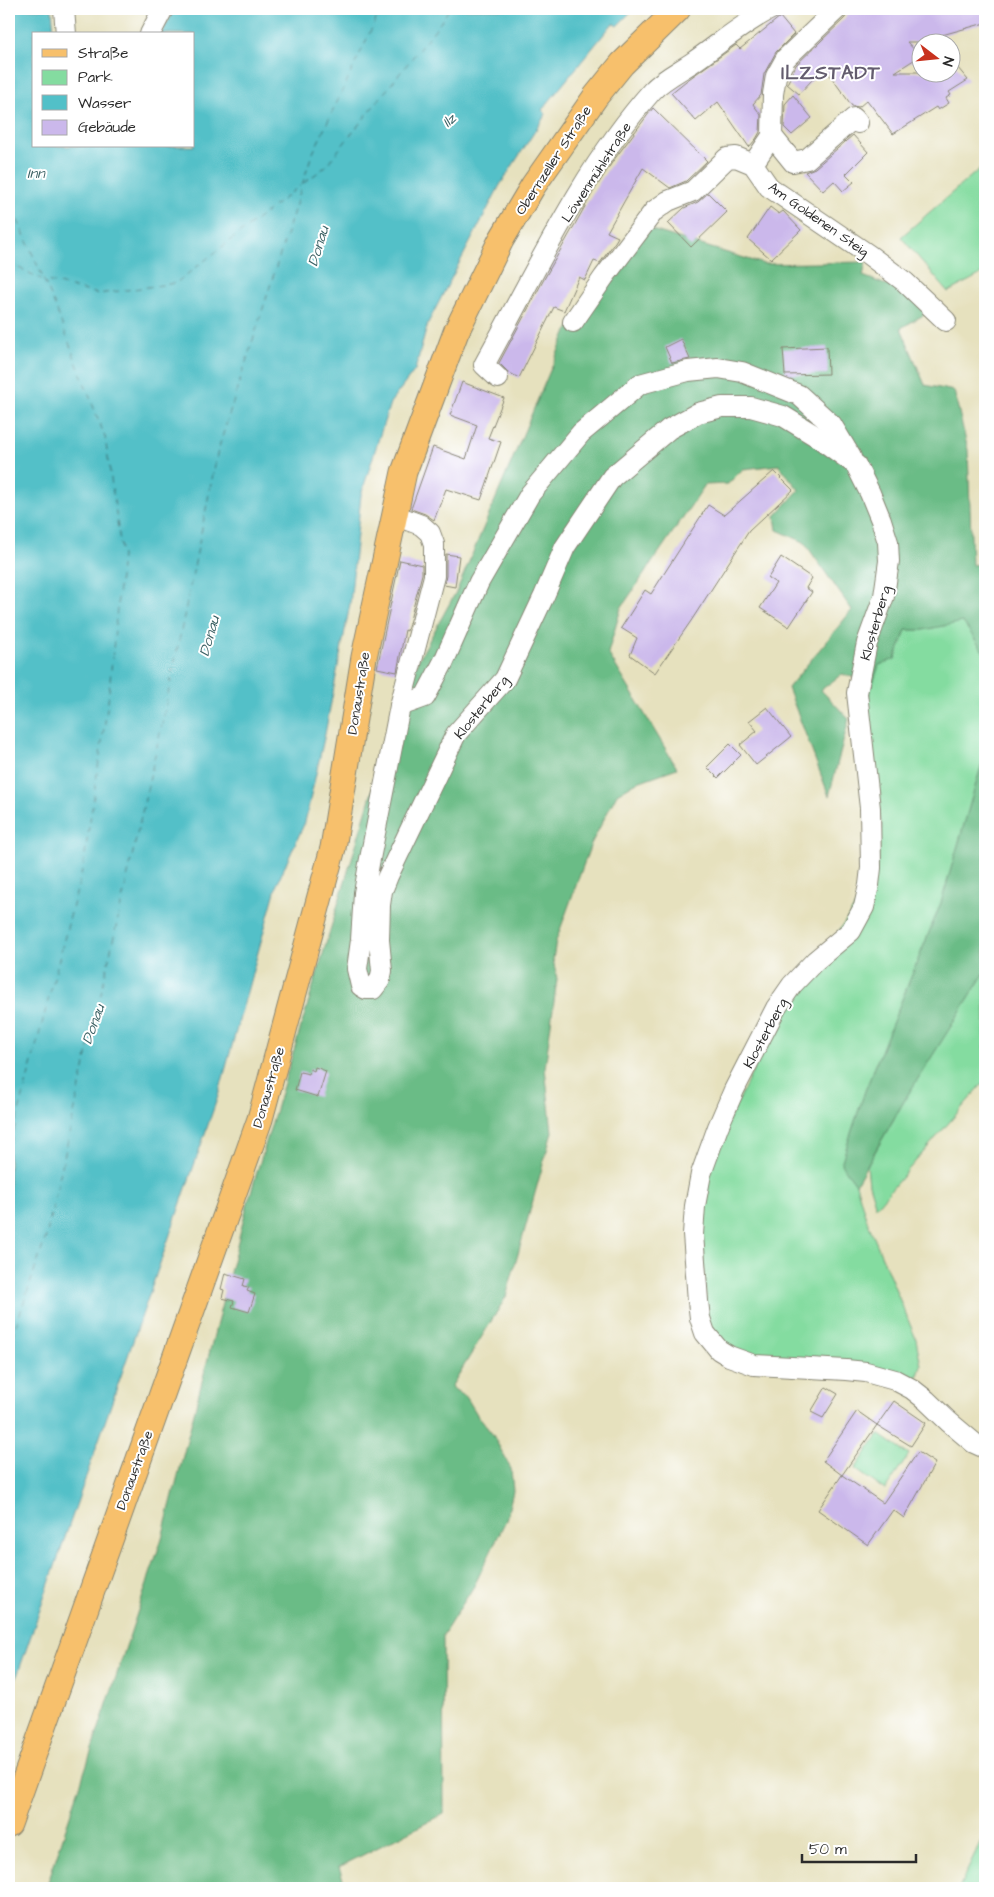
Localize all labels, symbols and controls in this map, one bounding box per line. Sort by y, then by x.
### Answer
legend [32,32,195,148]
north arrow [912,32,962,82]
text: Straße [78,43,128,64]
text: N [937,54,958,68]
district label: ILZSTADT [781,60,881,87]
text: Park [78,67,113,88]
text: Wasser [78,93,131,114]
street label: Obernzeller Straße [511,102,597,219]
water label: Ilz [438,107,462,132]
text: Gebäude [78,117,136,138]
street label: Löwenmühlstraße [557,118,637,226]
water label: Inn [27,163,46,184]
street label: Am Goldenen Steig [764,178,873,262]
water label: Donau [302,222,335,269]
street label: Klosterberg [856,584,896,663]
water label: Donau [194,612,226,659]
street label: Donaustraße [343,650,375,736]
street label: Klosterberg [450,671,514,744]
street label: Klosterberg [739,995,793,1072]
water label: Donau [77,1000,111,1047]
street label: Donaustraße [248,1044,290,1130]
street label: Donaustraße [111,1427,159,1513]
scale bar [802,1832,915,1864]
text: 50 m [809,1839,847,1860]

